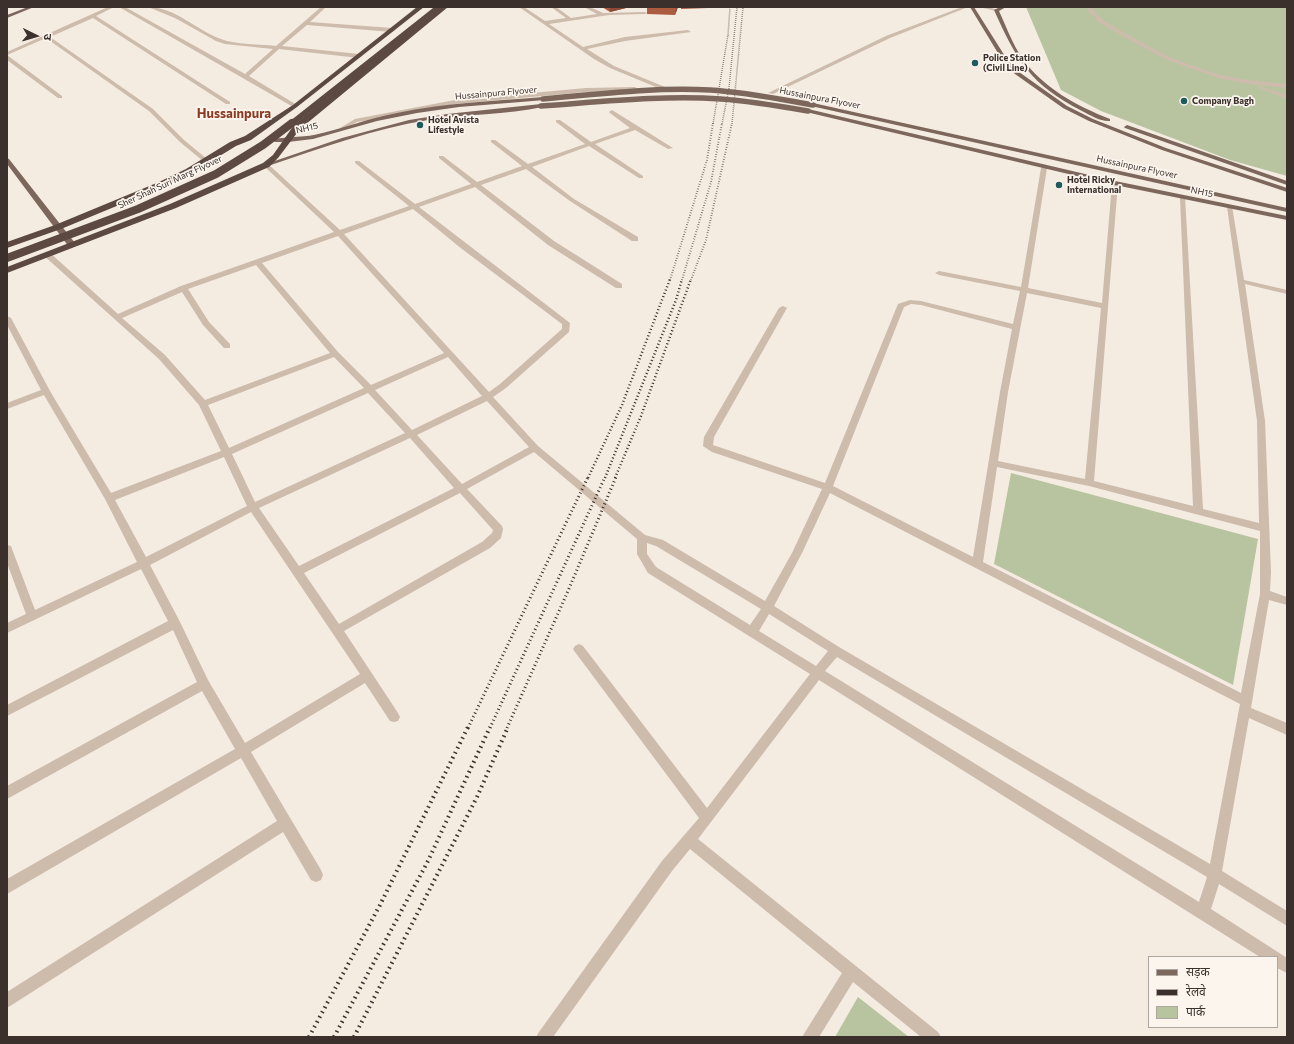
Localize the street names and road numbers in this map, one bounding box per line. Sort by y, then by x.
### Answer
street label: Hussainpura Flyover [454,84,538,102]
street label: Hussainpura Flyover [779,85,861,111]
street label: NH15 [295,120,319,136]
street label: Sher Shah Suri Marg Flyover [116,153,224,211]
street label: Hussainpura Flyover [1096,153,1178,181]
street label: NH15 [1190,184,1214,200]

